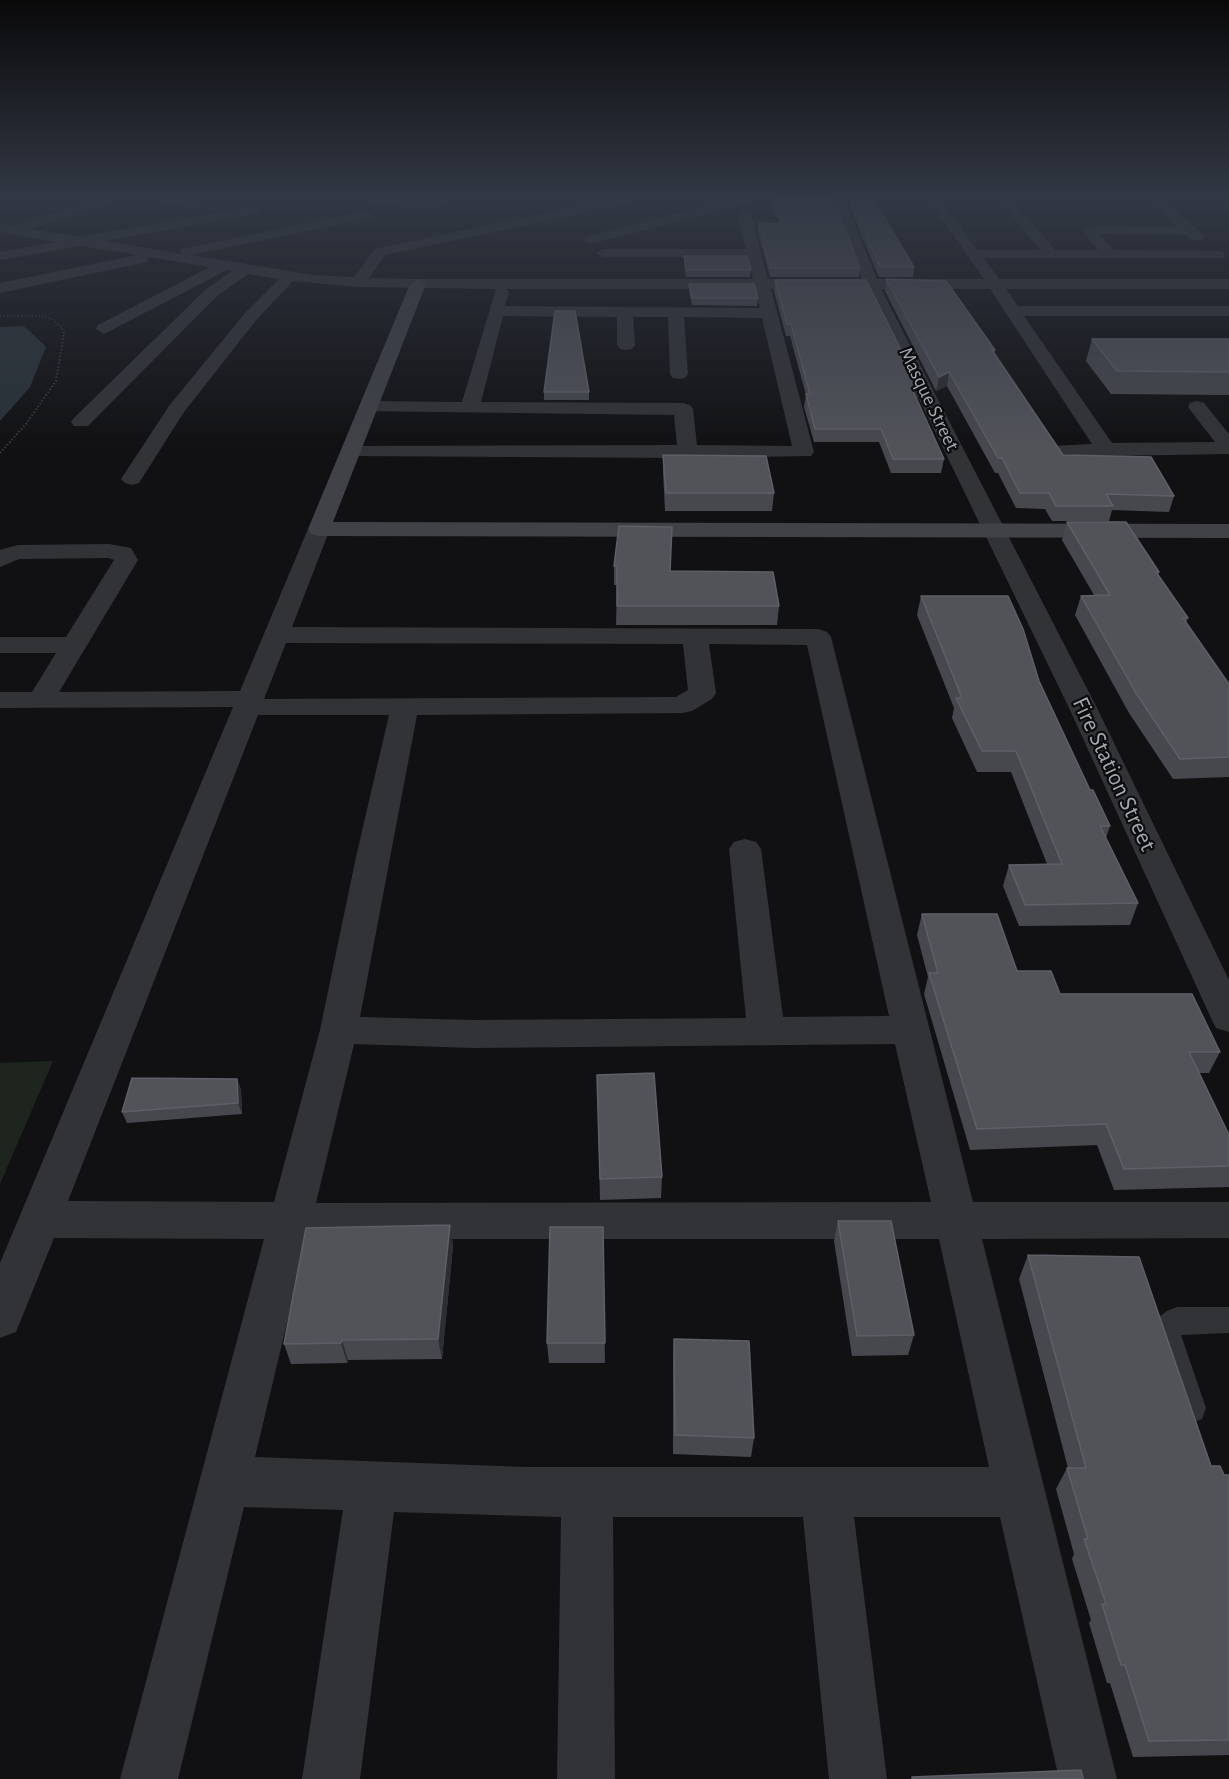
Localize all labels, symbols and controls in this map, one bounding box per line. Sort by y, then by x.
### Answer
street label: Masque Street [894,343,964,455]
street label: Fire Station Street [1066,692,1162,856]

